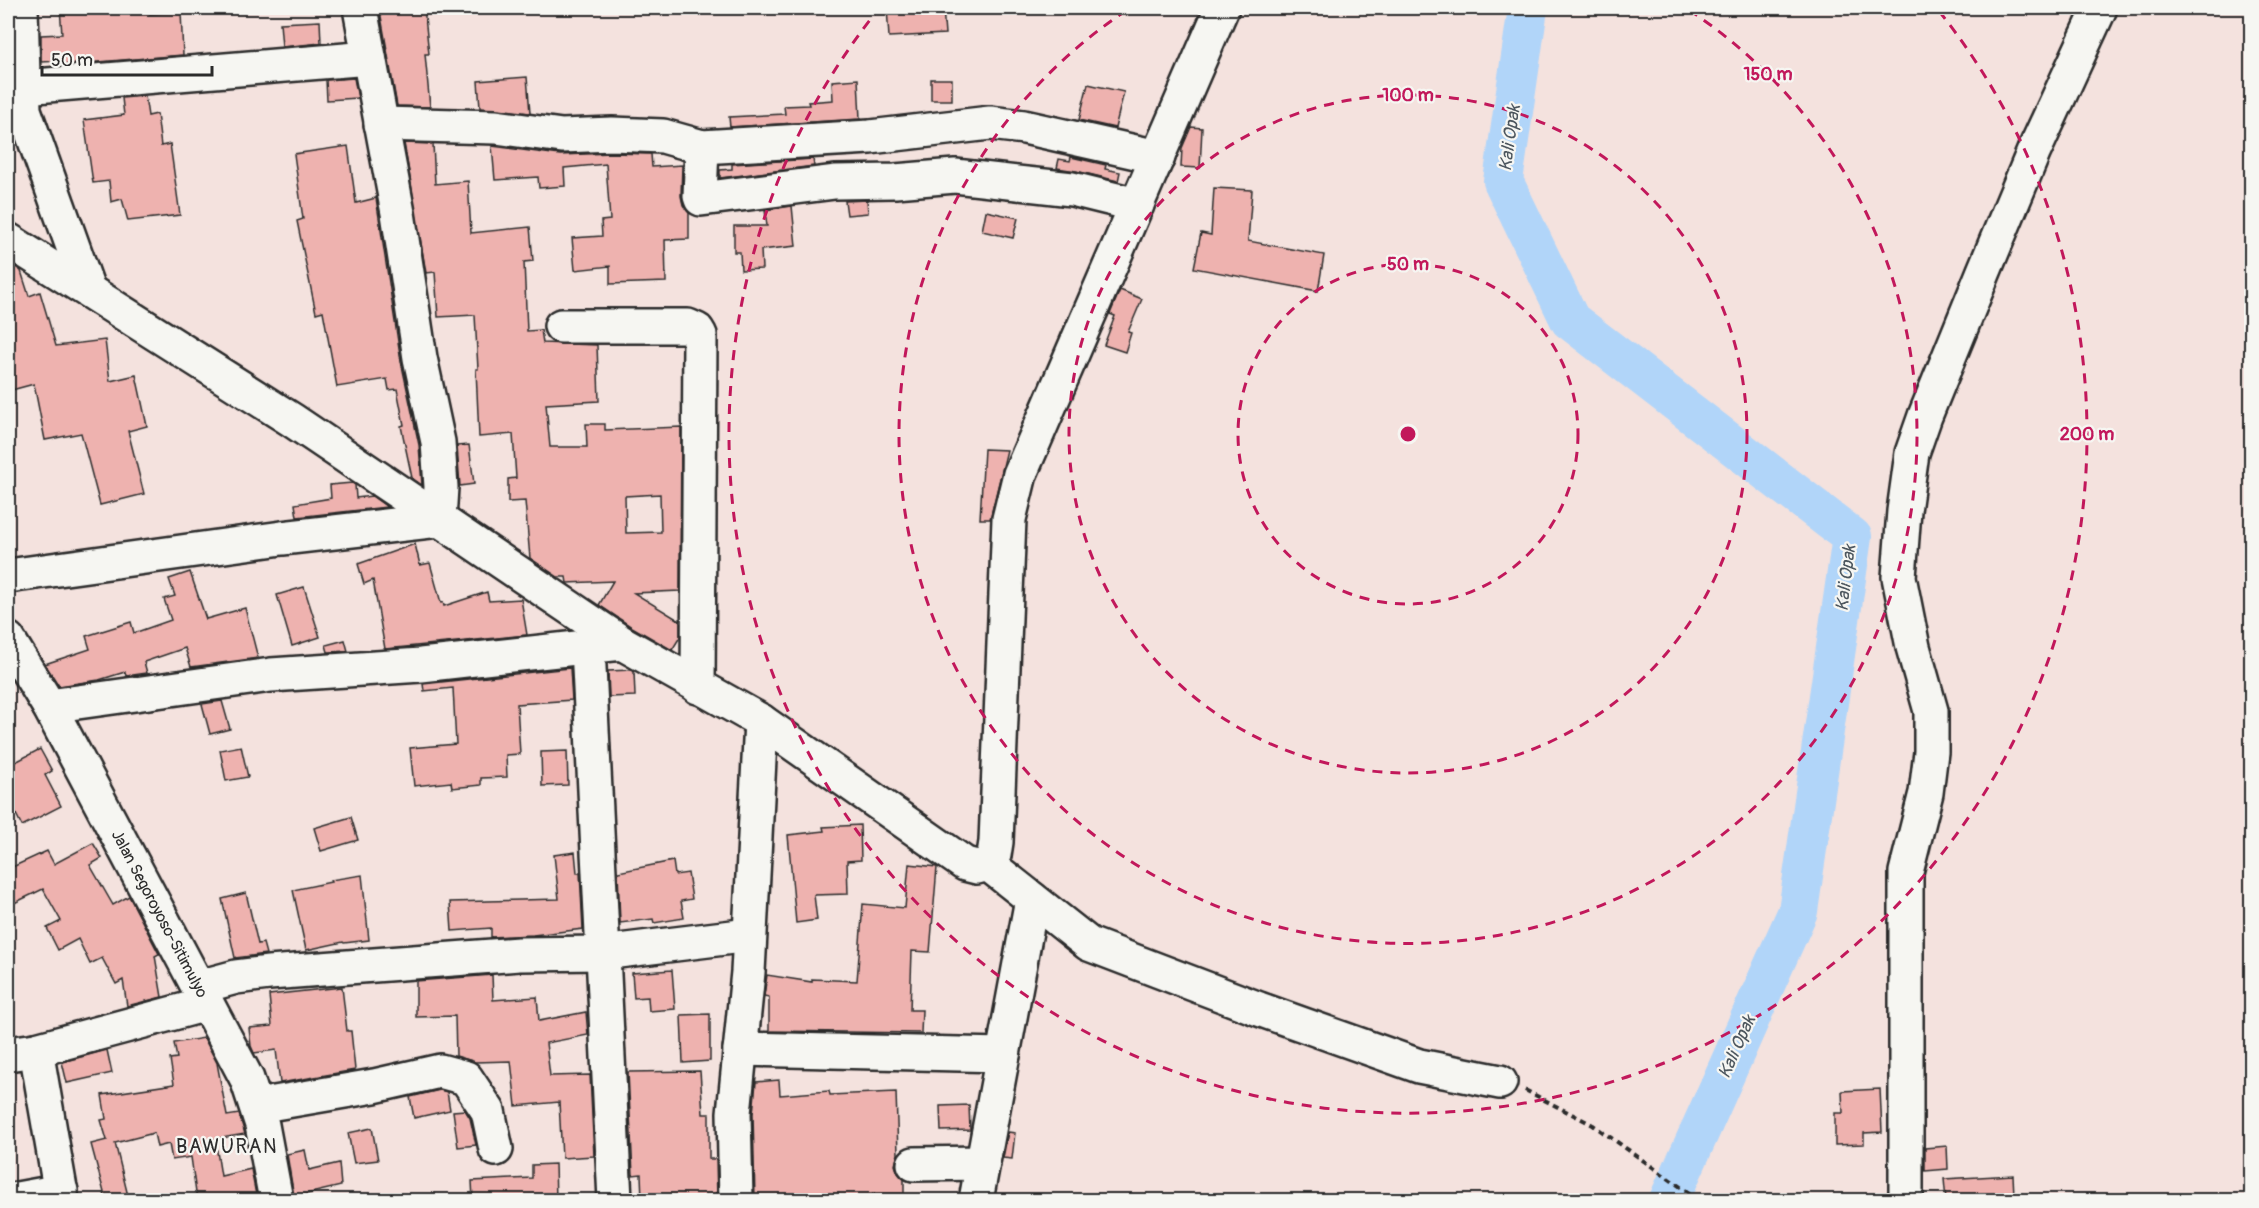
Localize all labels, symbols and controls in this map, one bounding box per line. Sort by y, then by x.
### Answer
scale bar [42,39,212,77]
text: 50 m [51,49,93,72]
text: 150 m [1744,63,1793,86]
text: 100 m [1382,84,1434,107]
water label: Kali Opak [1494,102,1526,172]
text: 50 m [1387,253,1429,276]
text: 200 m [2060,423,2114,446]
centre of rings [1398,424,1418,444]
water label: Kali Opak [1831,542,1862,612]
street label: Jalan Segoroyoso-Sitimulyo [107,827,212,1002]
water label: Kali Opak [1713,1011,1762,1082]
district label: BAWURAN [176,1134,278,1159]

